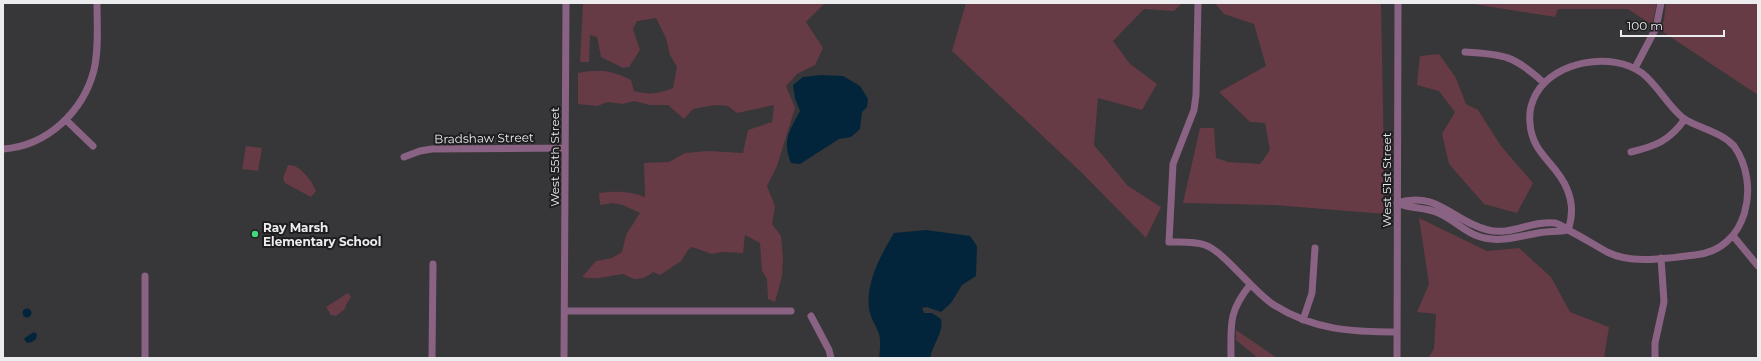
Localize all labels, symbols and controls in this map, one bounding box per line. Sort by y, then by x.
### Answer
scale bar [1621,12,1724,38]
text: 100 m [1627,18,1663,33]
street label: West 55th Street [547,107,562,207]
street label: Bradshaw Street [434,130,534,146]
street label: West 51st Street [1379,132,1394,228]
place label: Ray Marsh Elementary School [263,220,381,249]
marker: Ray Marsh Elementary School [250,229,260,239]

